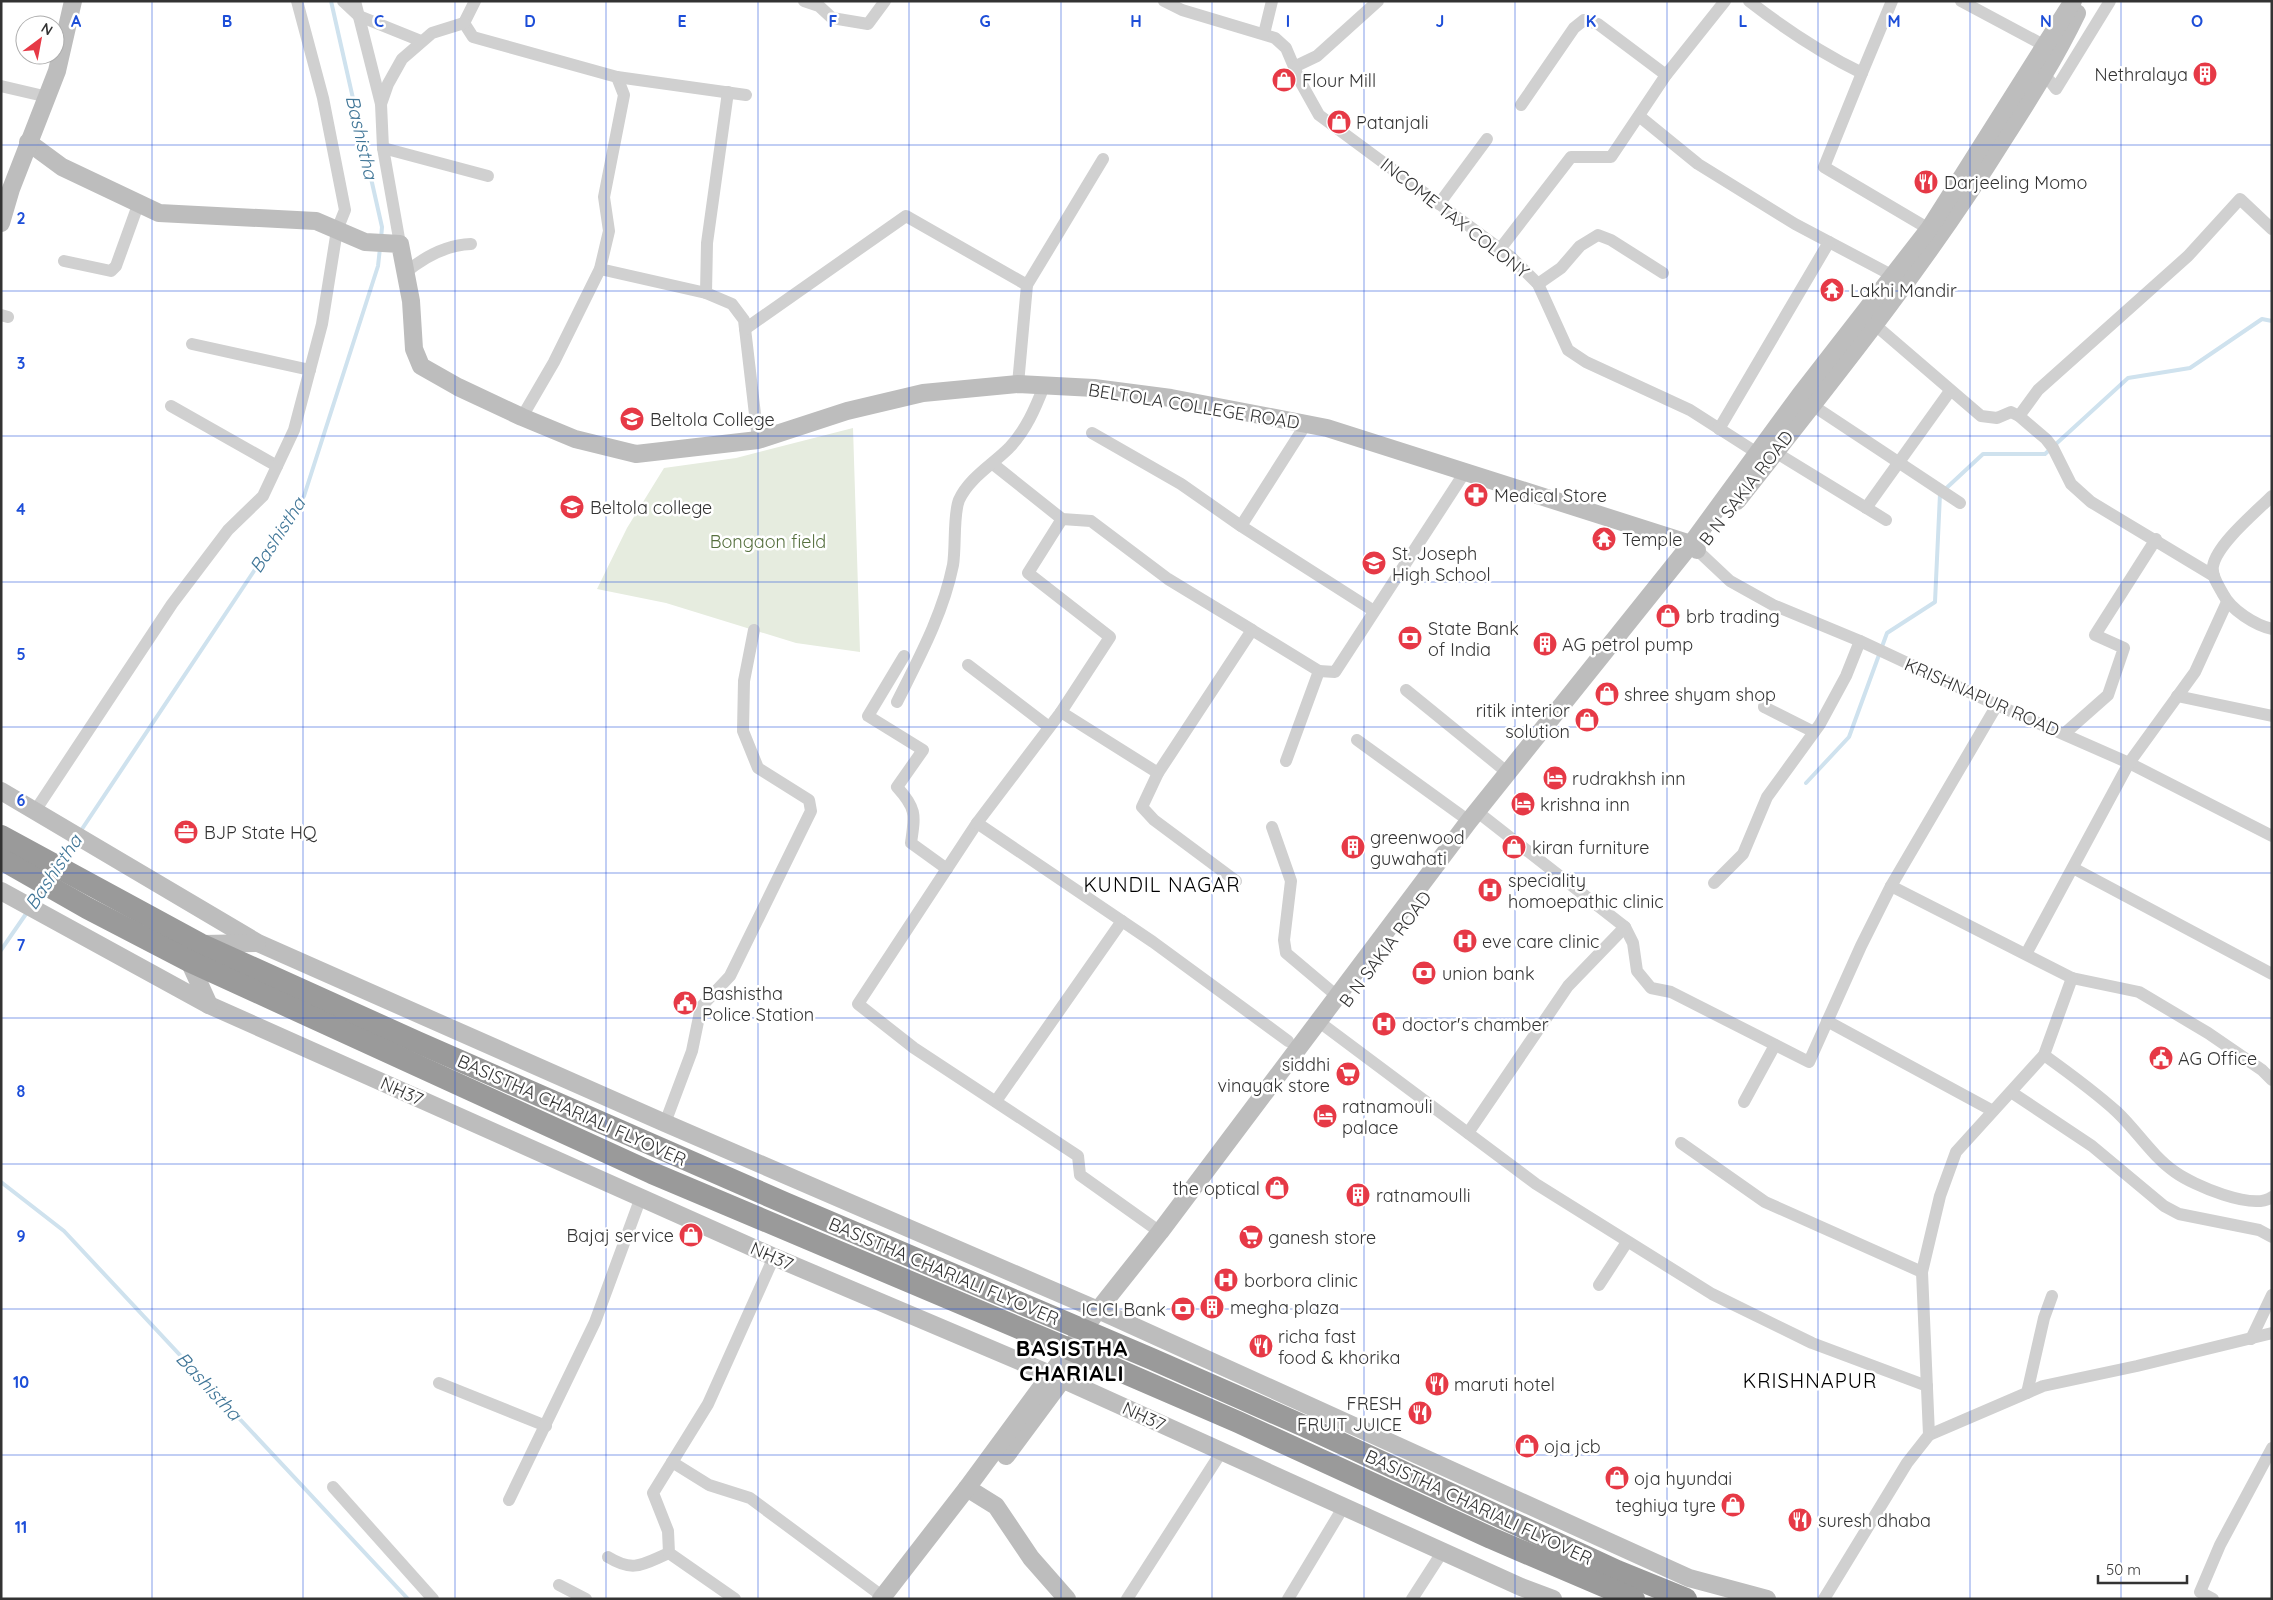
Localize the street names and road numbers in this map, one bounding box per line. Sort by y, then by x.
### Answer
street label: INCOME TAX COLONY [1376,153,1534,283]
street label: BELTOLA COLLEGE ROAD [1087,378,1301,434]
street label: B N SAKIA ROAD [1694,426,1798,550]
street label: KRISHNAPUR ROAD [1901,652,2063,742]
street label: B N SAKIA ROAD [1334,886,1436,1012]
street label: BASISTHA CHARIALI FLYOVER [454,1049,690,1171]
street label: NH37 [377,1071,427,1111]
street label: BASISTHA CHARIALI FLYOVER [825,1212,1063,1330]
street label: NH37 [747,1236,797,1276]
street label: NH37 [1119,1396,1169,1436]
street label: BASISTHA CHARIALI FLYOVER [1362,1444,1596,1570]

